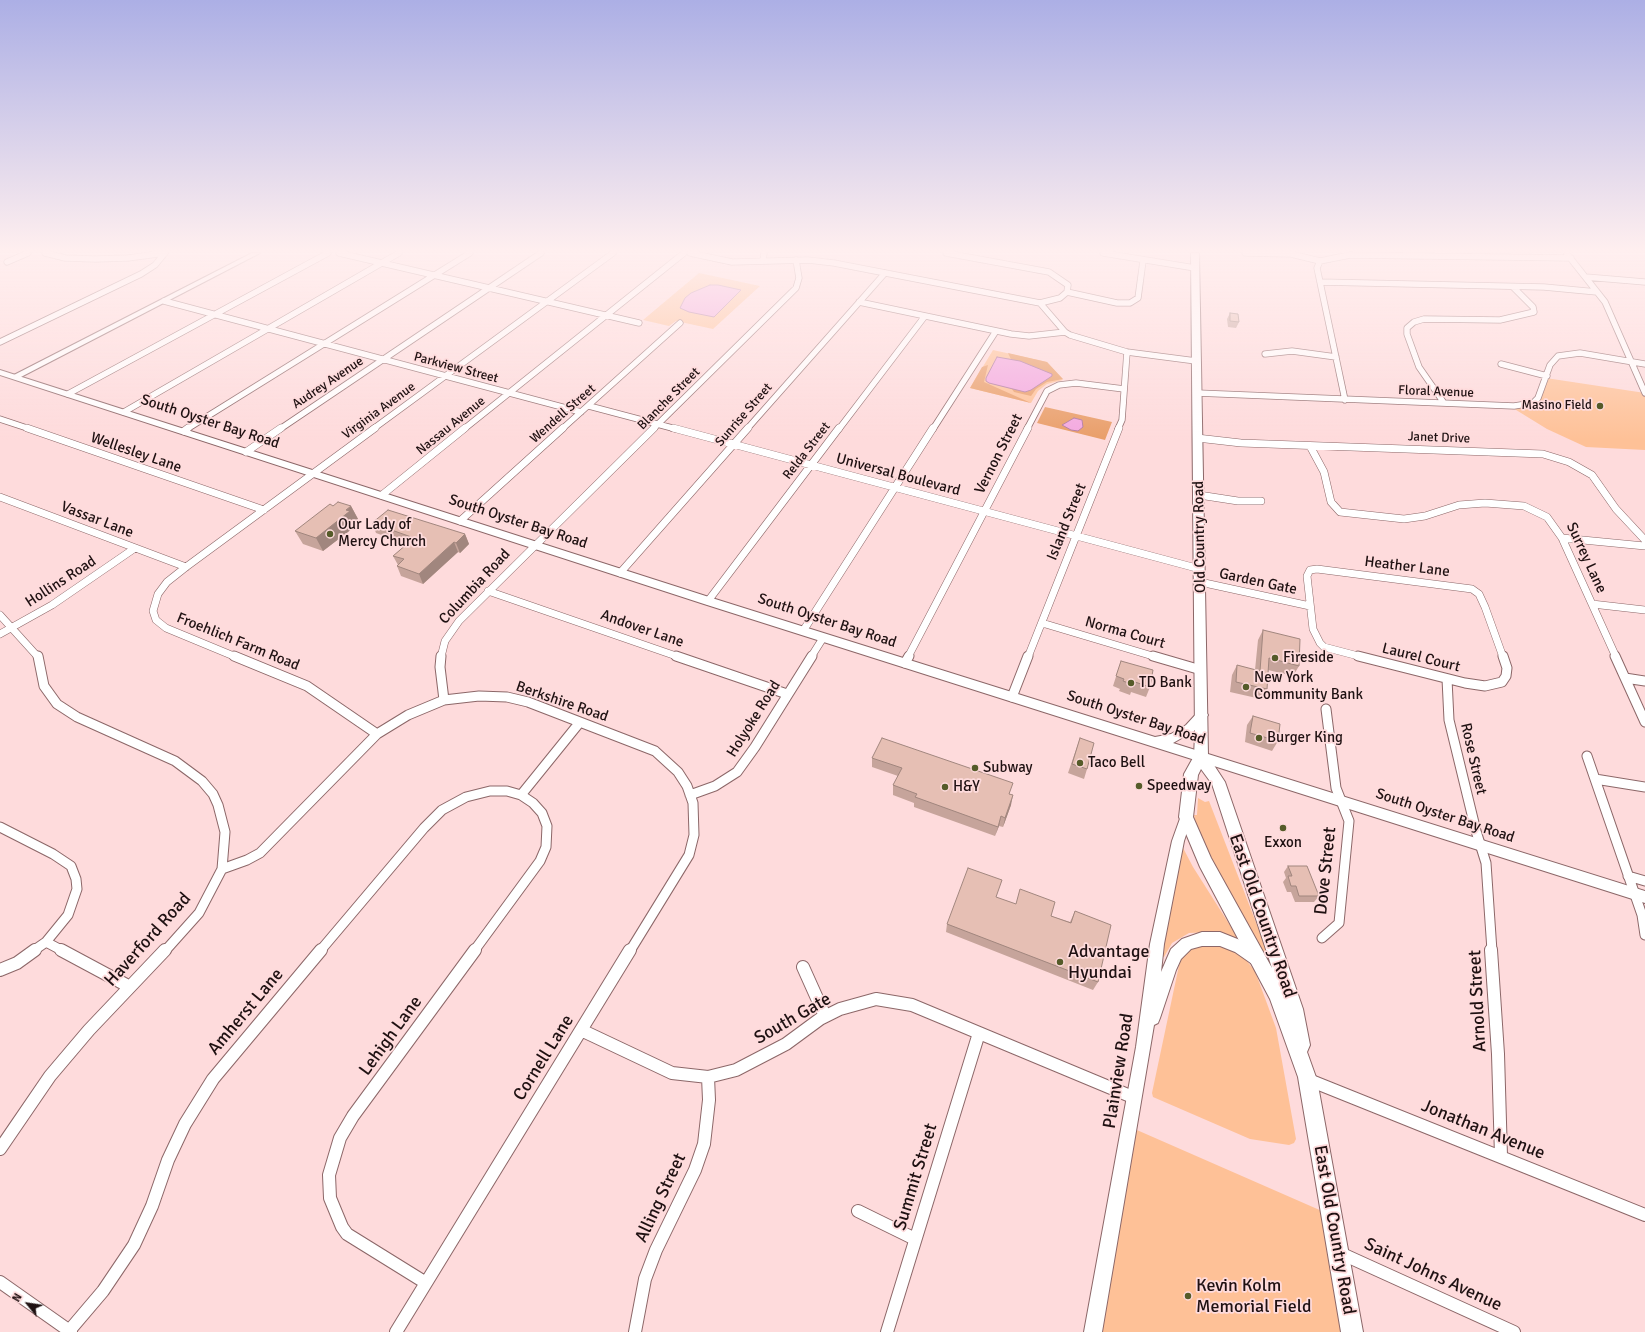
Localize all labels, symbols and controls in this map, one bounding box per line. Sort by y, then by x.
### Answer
street label: Parkview Street [412,349,500,387]
street label: Audrey Avenue [290,354,366,412]
street label: Blanche Street [635,365,703,433]
street label: Virginia Avenue [339,379,419,443]
street label: Sunrise Street [712,380,776,450]
street label: Wendell Street [527,381,599,447]
street label: Floral Avenue [1398,383,1474,401]
street label: South Oyster Bay Road [138,391,282,453]
street label: Nassau Avenue [413,393,489,459]
place label: Masino Field [1522,398,1592,414]
marker: Masino Field [1595,401,1605,411]
street label: Vernon Street [971,411,1027,497]
street label: Relda Street [780,419,834,483]
street label: Wellesley Lane [88,429,184,477]
street label: Janet Drive [1408,429,1470,447]
street label: Universal Boulevard [834,450,962,500]
street label: Island Street [1043,481,1091,563]
street label: Old Country Road [1190,481,1210,593]
street label: South Oyster Bay Road [446,491,590,553]
street label: Vassar Lane [58,498,136,542]
place label: Our Lady of Mercy Church [338,516,426,551]
street label: Surrey Lane [1562,520,1610,596]
marker: Our Lady of Mercy Church [325,529,335,539]
street label: Columbia Road [436,546,514,628]
street label: Hollins Road [22,552,100,612]
street label: Heather Lane [1363,553,1451,581]
street label: Garden Gate [1217,565,1299,599]
street label: South Oyster Bay Road [755,590,899,652]
street label: Andover Lane [598,606,686,652]
street label: Froehlich Farm Road [174,609,302,675]
street label: Norma Court [1083,613,1167,653]
street label: Laurel Court [1380,640,1462,676]
place label: Fireside [1283,649,1334,667]
marker: Fireside [1270,653,1280,663]
place label: New York Community Bank [1254,669,1363,704]
place label: TD Bank [1139,674,1192,692]
street label: Holyoke Road [723,677,785,761]
street label: Berkshire Road [513,678,611,726]
marker: TD Bank [1126,678,1136,688]
marker: New York Community Bank [1241,682,1251,692]
street label: South Oyster Bay Road [1064,687,1208,749]
street label: Rose Street [1456,721,1490,797]
place label: Burger King [1267,729,1343,747]
marker: Burger King [1254,733,1264,743]
place label: Taco Bell [1088,754,1145,772]
marker: Taco Bell [1075,758,1085,768]
place label: Subway [983,759,1033,777]
marker: Subway [970,763,980,773]
place label: Speedway [1147,777,1211,795]
place label: H&Y [953,778,980,796]
marker: Speedway [1134,781,1144,791]
marker: H&Y [940,782,950,792]
street label: South Oyster Bay Road [1373,785,1517,847]
marker: Exxon [1278,823,1288,833]
street label: Dove Street [1311,826,1341,916]
street label: East Old Country Road [1224,831,1300,1001]
place label: Exxon [1264,834,1302,852]
street label: Haverford Road [100,889,196,991]
place label: Advantage Hyundai [1068,941,1149,984]
street label: Arnold Street [1465,949,1491,1053]
marker: Advantage Hyundai [1055,957,1065,967]
street label: Amherst Lane [204,964,288,1060]
street label: South Gate [751,988,835,1050]
street label: Lehigh Lane [355,992,427,1080]
street label: Cornell Lane [509,1011,579,1105]
street label: Plainview Road [1099,1012,1139,1130]
street label: Jonathan Avenue [1418,1095,1548,1165]
street label: Summit Street [890,1121,942,1233]
street label: East Old Country Road [1308,1143,1360,1317]
street label: Alling Street [631,1150,691,1246]
street label: Saint Johns Avenue [1361,1234,1505,1316]
place label: Kevin Kolm Memorial Field [1196,1275,1311,1318]
north arrow [8,1284,48,1324]
text: N [10,1291,25,1304]
marker: Kevin Kolm Memorial Field [1183,1291,1193,1301]

